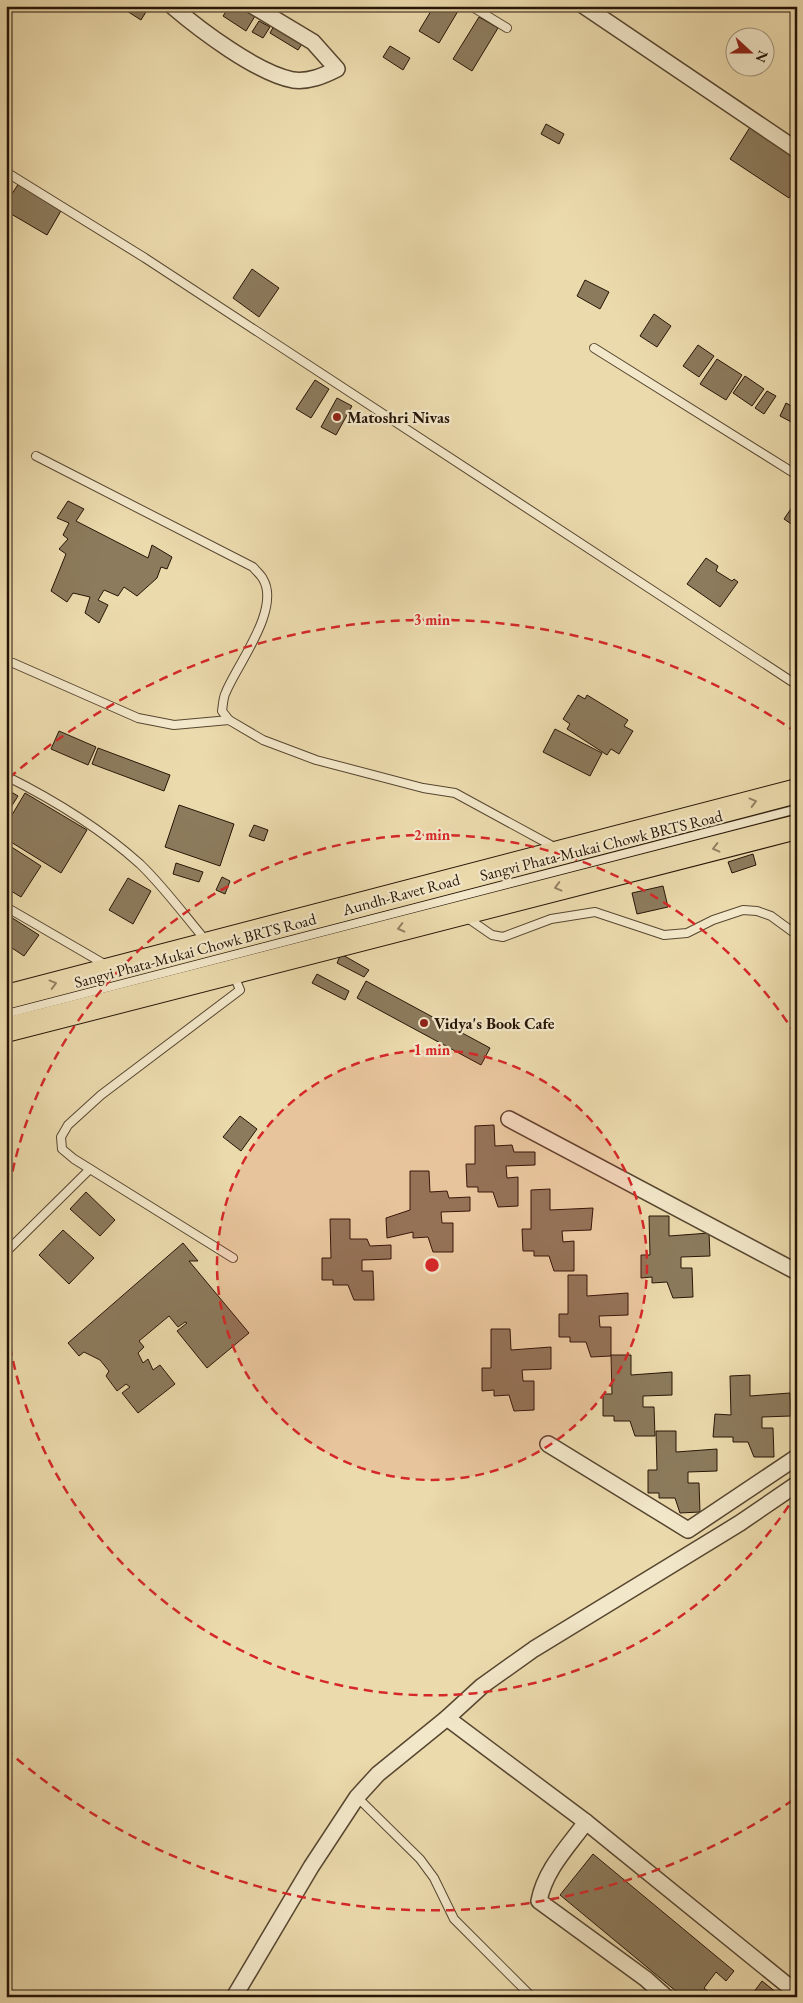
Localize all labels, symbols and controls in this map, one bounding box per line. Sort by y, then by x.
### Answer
north arrow [726,28,776,78]
text: N [751,48,773,66]
place label: Matoshri Nivas [347,407,450,428]
marker: Matoshri Nivas [331,411,343,423]
text: 3 min [414,610,451,629]
one-way arrow [748,797,757,808]
street label: Sangvi Phata-Mukai Chowk BRTS Road [478,805,726,886]
text: 2 min [414,825,451,844]
one-way arrow [712,842,720,852]
street label: Aundh-Ravet Road [339,868,463,921]
one-way arrow [554,882,563,892]
street label: Sangvi Phata-Mukai Chowk BRTS Road [72,908,319,993]
one-way arrow [396,922,405,933]
one-way arrow [49,979,58,990]
place label: Vidya's Book Cafe [434,1013,555,1034]
marker: Vidya's Book Cafe [418,1017,430,1029]
text: 1 min [414,1040,451,1059]
centre of rings [423,1256,441,1274]

